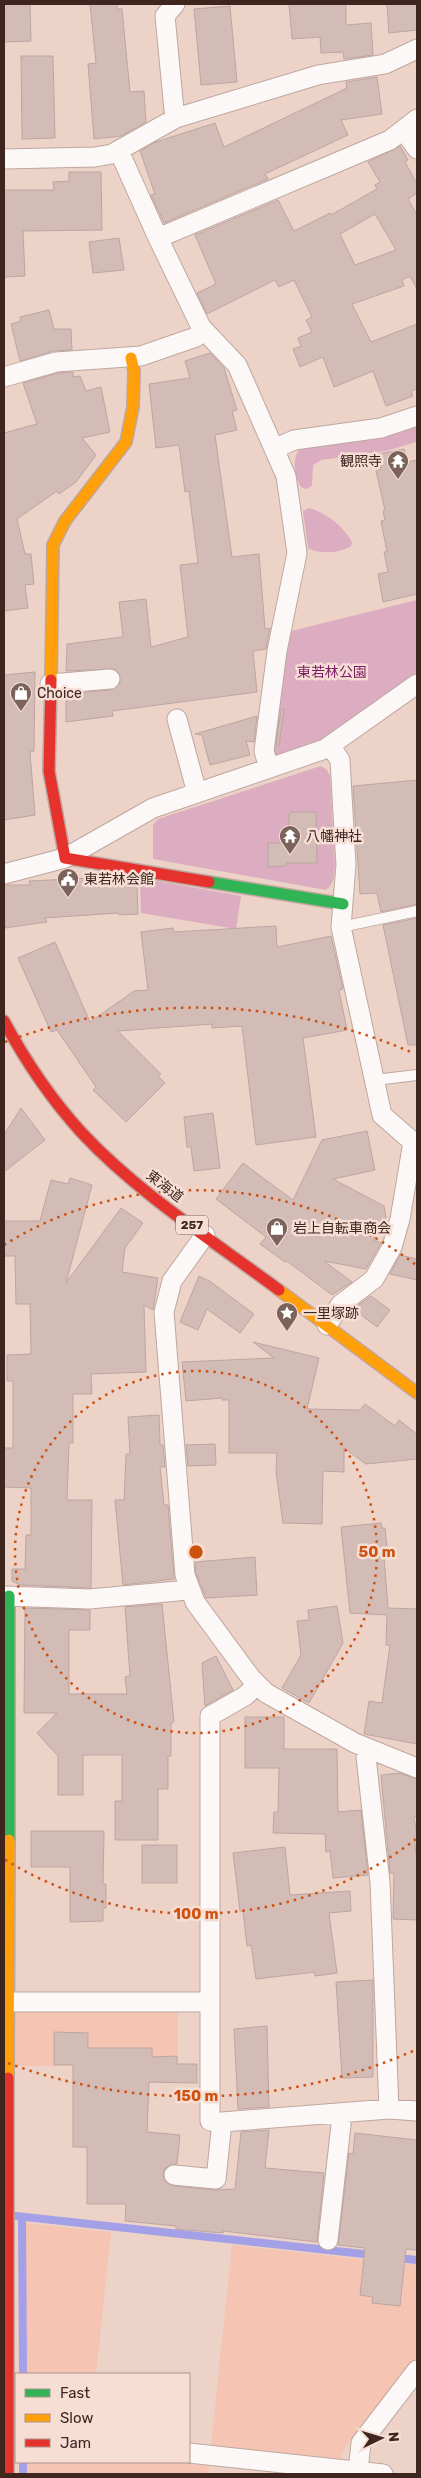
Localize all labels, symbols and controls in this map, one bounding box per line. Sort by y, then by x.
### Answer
temple icon: 観照寺 [386,449,410,480]
place label: 観照寺 [340,453,382,470]
park label: 東若林公園 [297,664,367,681]
shop icon: Choice [9,681,33,712]
place label: Choice [37,685,82,702]
temple icon: 八幡神社 [278,824,302,855]
place label: 八幡神社 [306,828,362,845]
public building icon: 東若林会館 [56,867,80,898]
place label: 東若林会館 [84,871,154,888]
street label: 東海道 [143,1167,187,1206]
road number: 257 [176,1216,208,1234]
shop icon: 岩上自転車商会 [265,1216,289,1247]
place label: 岩上自転車商会 [293,1220,391,1237]
place icon: 一里塚跡 [275,1301,299,1332]
place label: 一里塚跡 [303,1305,359,1322]
centre of rings [187,1543,205,1561]
text: 50 m [359,1543,395,1561]
text: 100 m [174,1905,218,1923]
text: 150 m [174,2087,218,2105]
legend [15,2373,190,2463]
text: Fast [60,2384,90,2402]
text: Slow [60,2409,93,2427]
north arrow [356,2413,406,2463]
text: N [385,2431,402,2443]
text: Jam [60,2434,91,2452]

